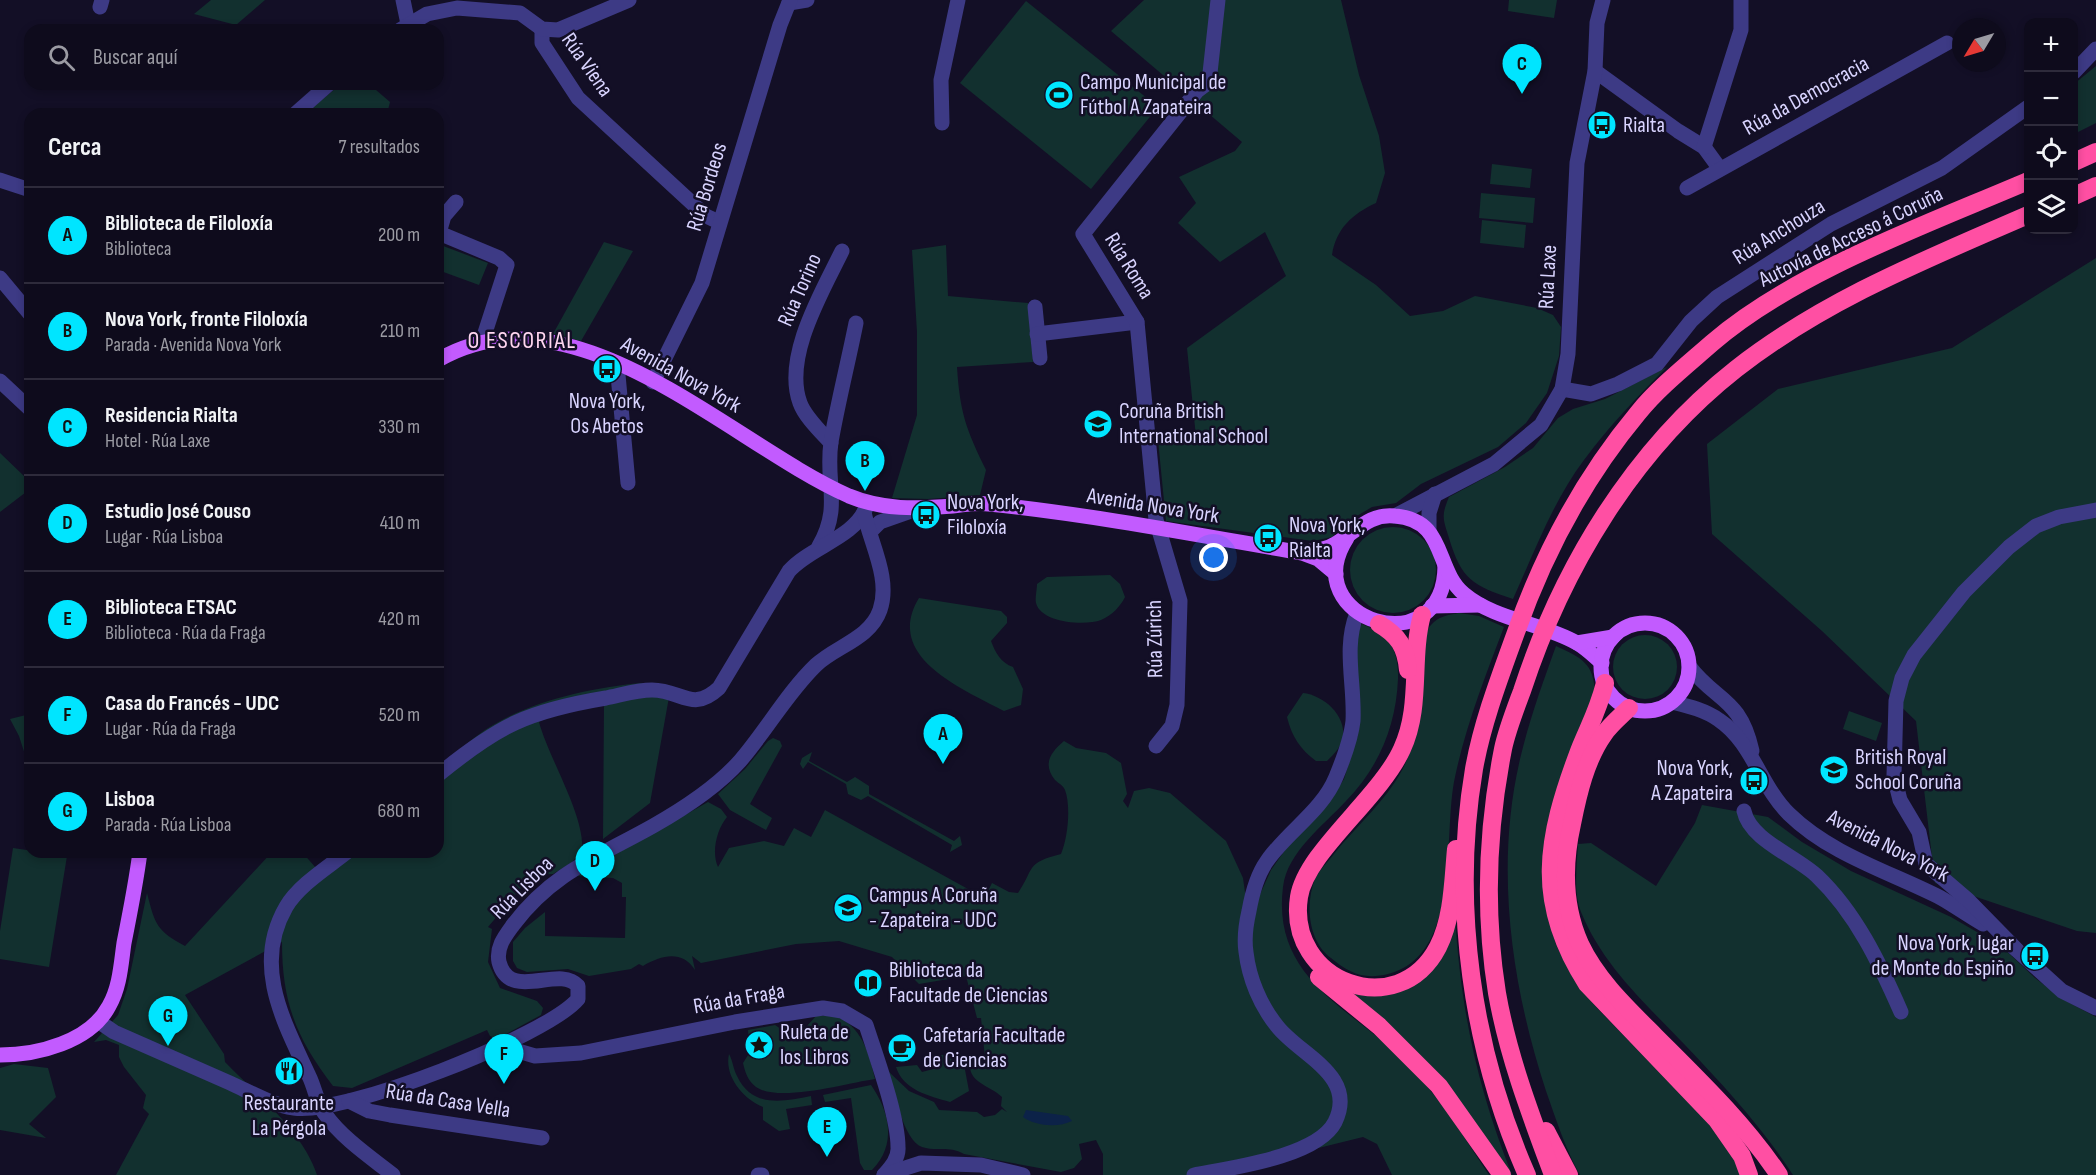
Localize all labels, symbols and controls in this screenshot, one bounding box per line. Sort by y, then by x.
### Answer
north arrow [1952,18,2006,72]
map controls [2024,18,2078,234]
button: + [2024,18,2078,72]
search box [24,24,444,90]
street label: Rúa Viena [555,28,619,102]
icon: search [45,41,78,74]
text: Buscar aquí [93,44,178,71]
pin: C [1502,44,1541,94]
street label: Rúa da Democracia [1738,50,1874,142]
place label: Campo Municipal de Fútbol A Zapateira [1080,69,1226,121]
button: − [2024,72,2078,126]
sports icon: Campo Municipal de Fútbol A Zapateira [1043,79,1075,111]
bus stop icon: Rialta [1586,109,1618,141]
place label: Rialta [1623,112,1665,139]
button: locate [2024,126,2078,180]
text: Cerca [48,132,101,163]
text: 7 resultados [339,135,420,159]
street label: Rúa Bordeos [681,139,733,235]
button: layers [2024,180,2078,234]
street label: Autovía de Acceso á Coruña [1754,181,1948,294]
street label: Rúa Anchouza [1728,193,1830,271]
text: Biblioteca de Filoloxía [105,210,273,237]
text: A [63,223,72,247]
text: 200 m [378,223,420,247]
street label: Rúa Roma [1098,228,1160,304]
text: Biblioteca [105,237,172,261]
street label: Rúa Laxe [1533,244,1563,310]
street label: Rúa Torino [772,249,828,331]
text: Nova York, fronte Filoloxía [105,306,308,333]
text: B [63,319,72,343]
text: 210 m [380,319,420,343]
district label: O ESCORIAL [467,326,577,355]
street label: Avenida Nova York [615,330,746,419]
text: Parada · Avenida Nova York [105,333,281,357]
bus stop icon: Nova York, Os Abetos [591,353,623,385]
place label: Nova York, Os Abetos [569,388,645,440]
place label: Coruña British International School [1119,398,1268,450]
text: Residencia Rialta [105,402,238,429]
school or university icon: Coruña British International School [1082,408,1114,440]
text: C [62,415,73,439]
text: 330 m [378,415,420,439]
text: Hotel · Rúa Laxe [105,429,210,453]
pin: B [846,442,884,491]
street label: Avenida Nova York [1084,482,1221,530]
place label: Nova York, Filoloxía [947,489,1023,541]
text: Estudio José Couso [105,498,251,525]
bus stop icon: Nova York, Filoloxía [910,499,942,531]
text: D [62,511,73,535]
text: 410 m [380,511,420,535]
place label: Nova York, Rialta [1289,512,1365,564]
bus stop icon: Nova York, Rialta [1252,522,1284,554]
text: Lugar · Rúa Lisboa [105,525,223,549]
your location [1199,543,1228,572]
text: Biblioteca ETSAC [105,594,237,621]
street label: Rúa Zúrich [1141,600,1169,678]
text: E [63,607,72,631]
text: 420 m [378,607,420,631]
text: Biblioteca · Rúa da Fraga [105,621,266,645]
text: Casa do Francés - UDC [105,690,279,717]
text: F [63,703,72,727]
text: 520 m [379,703,420,727]
pin: A [924,714,962,764]
text: Lugar · Rúa da Fraga [105,717,236,741]
place label: British Royal School Coruña [1855,744,1961,796]
school or university icon: British Royal School Coruña [1818,754,1850,786]
place label: Nova York, A Zapateira [1650,755,1733,807]
bus stop icon: Nova York, A Zapateira [1738,765,1770,797]
text: Lisboa [105,786,155,813]
text: G [62,799,73,823]
text: 680 m [378,799,420,823]
street label: Avenida Nova York [1822,803,1954,889]
text: Parada · Rúa Lisboa [105,813,231,837]
pin: D [576,842,614,891]
street label: Rúa Lisboa [485,851,559,925]
place label: Campus A Coruña - Zapateira - UDC [869,882,998,934]
school or university icon: Campus A Coruña - Zapateira - UDC [832,892,864,924]
place label: Nova York, lugar de Monte do Espiño [1871,930,2014,982]
bus stop icon: Nova York, lugar de Monte do Espiño [2019,940,2051,972]
place label: Biblioteca da Facultade de Ciencias [889,957,1048,1009]
library icon: Biblioteca da Facultade de Ciencias [852,967,884,999]
street label: Rúa da Fraga [691,978,787,1020]
pin: G [148,996,188,1046]
place label: Ruleta de los Libros [780,1019,849,1071]
place label: Cafetaría Facultade de Ciencias [923,1022,1065,1074]
place icon: Ruleta de los Libros [743,1029,775,1061]
cafe icon: Cafetaría Facultade de Ciencias [886,1032,918,1064]
pin: F [484,1034,524,1084]
restaurant icon: Restaurante La Pérgola [273,1055,305,1087]
street label: Rúa da Casa Vella [384,1078,512,1124]
place label: Restaurante La Pérgola [244,1090,334,1142]
pin: E [808,1108,846,1157]

